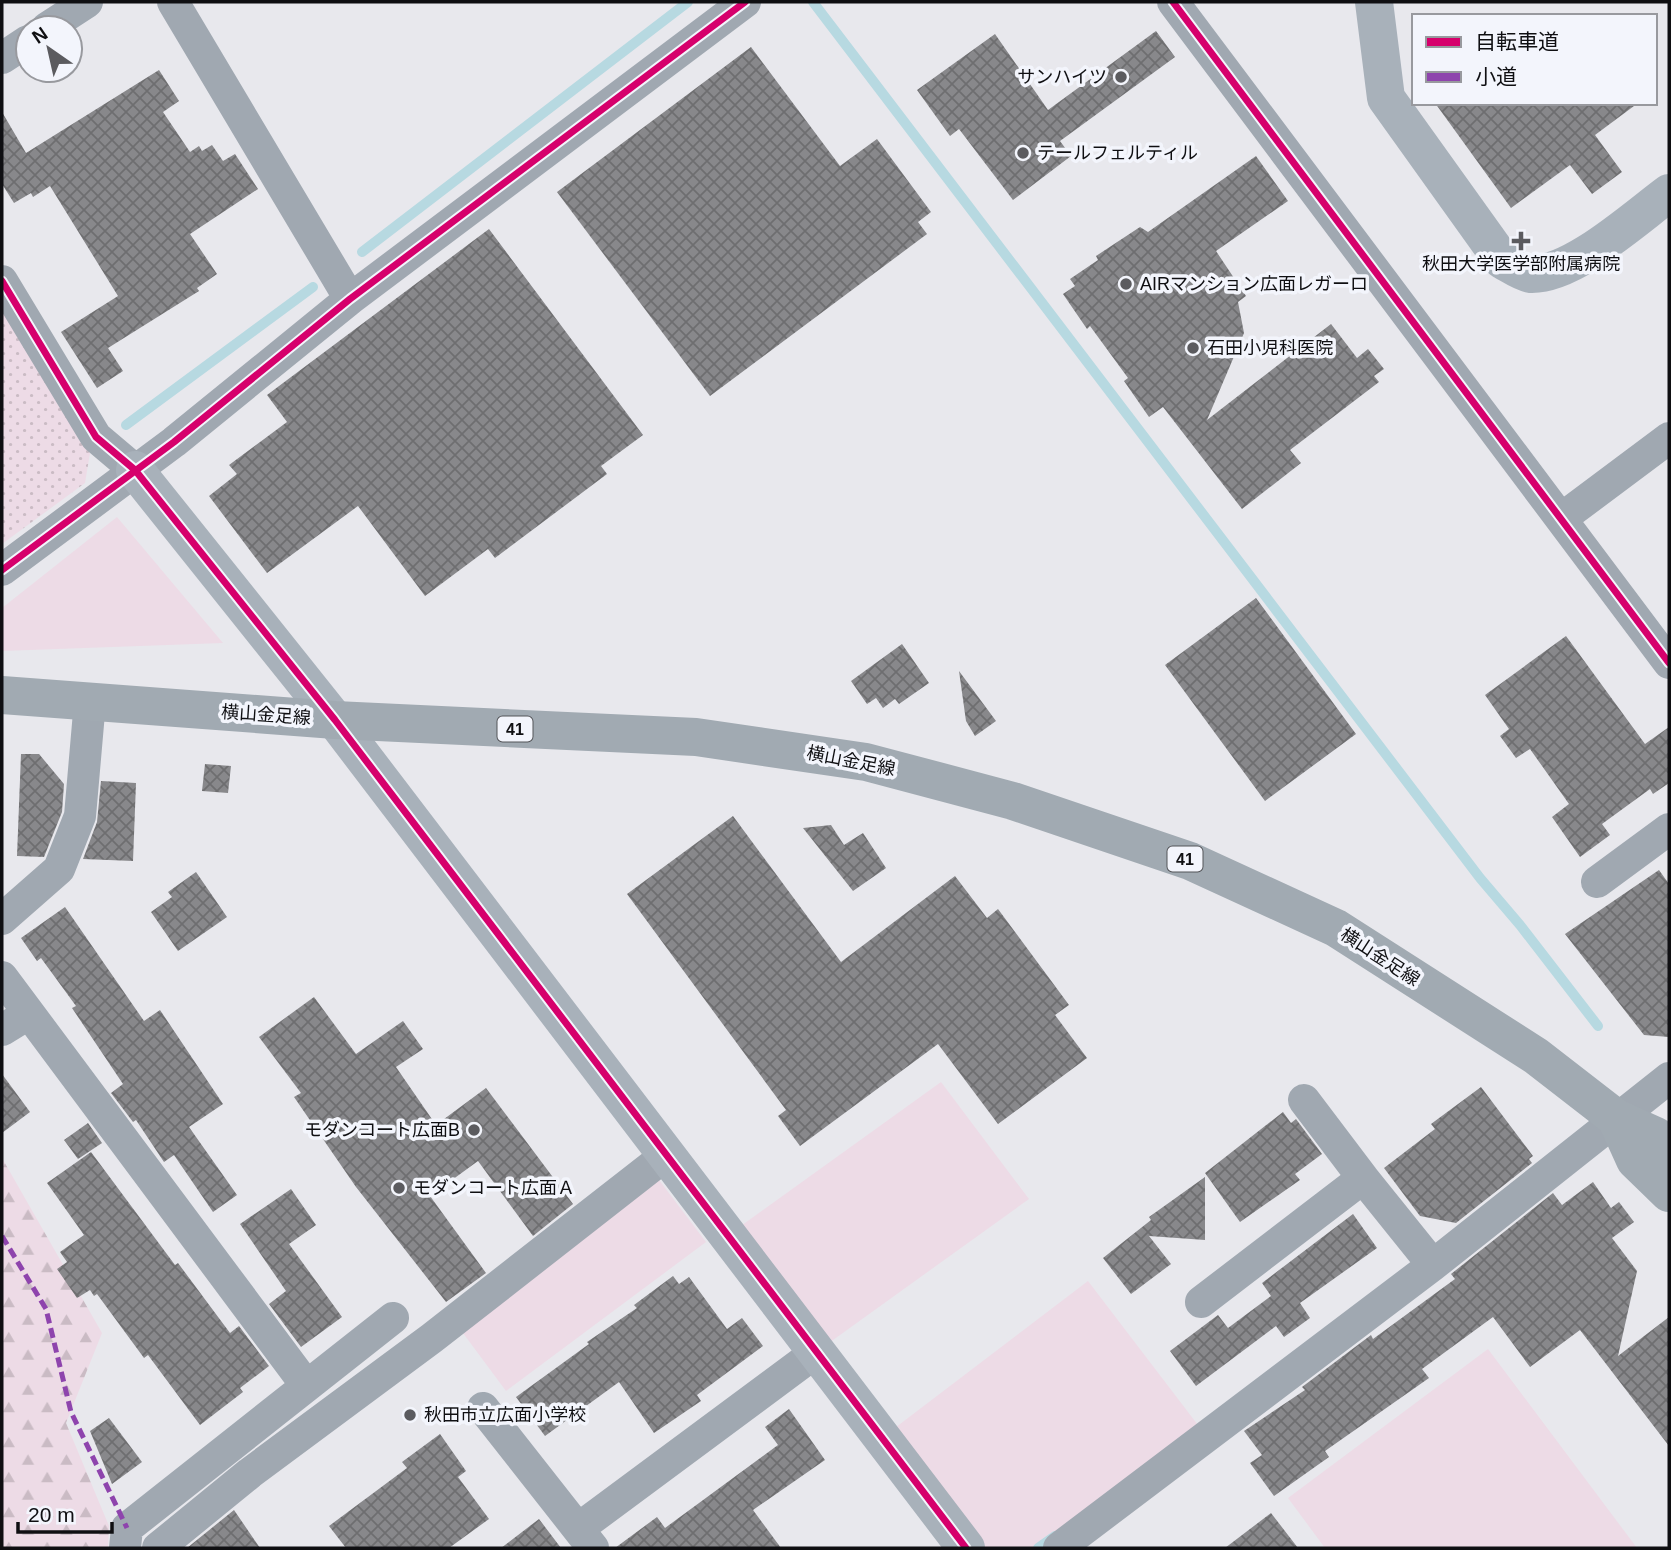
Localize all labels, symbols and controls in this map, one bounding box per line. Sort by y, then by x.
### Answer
north arrow [14,14,84,84]
legend [1412,14,1657,105]
text: N [28,23,51,48]
text: 自転車道 [1475,30,1559,53]
text: 小道 [1475,65,1517,88]
place label: サンハイツ [1017,67,1107,87]
marker: サンハイツ [1113,69,1129,85]
place label: テールフェルティル [1037,143,1198,163]
marker: テールフェルティル [1015,145,1031,161]
marker: 秋田大学医学部附属病院 [1511,231,1531,251]
place label: 秋田大学医学部附属病院 [1422,254,1620,274]
place label: AIRマンション広面レガーロ [1140,274,1368,294]
marker: AIRマンション広面レガーロ [1118,276,1134,292]
place label: 石田小児科医院 [1207,338,1333,358]
marker: 石田小児科医院 [1185,340,1201,356]
street label: 横山金足線 [220,702,312,728]
road number: 41 [498,716,532,742]
street label: 横山金足線 [805,743,897,779]
road number: 41 [1168,846,1202,872]
street label: 横山金足線 [1337,924,1423,990]
place label: モダンコート広面B [304,1120,460,1140]
marker: モダンコート広面B [466,1122,482,1138]
place label: モダンコート広面Ａ [413,1178,575,1198]
marker: モダンコート広面Ａ [391,1180,407,1196]
place label: 秋田市立広面小学校 [424,1405,586,1425]
marker: 秋田市立広面小学校 [402,1407,418,1423]
scale bar [18,1490,112,1534]
text: 20 m [28,1503,75,1526]

